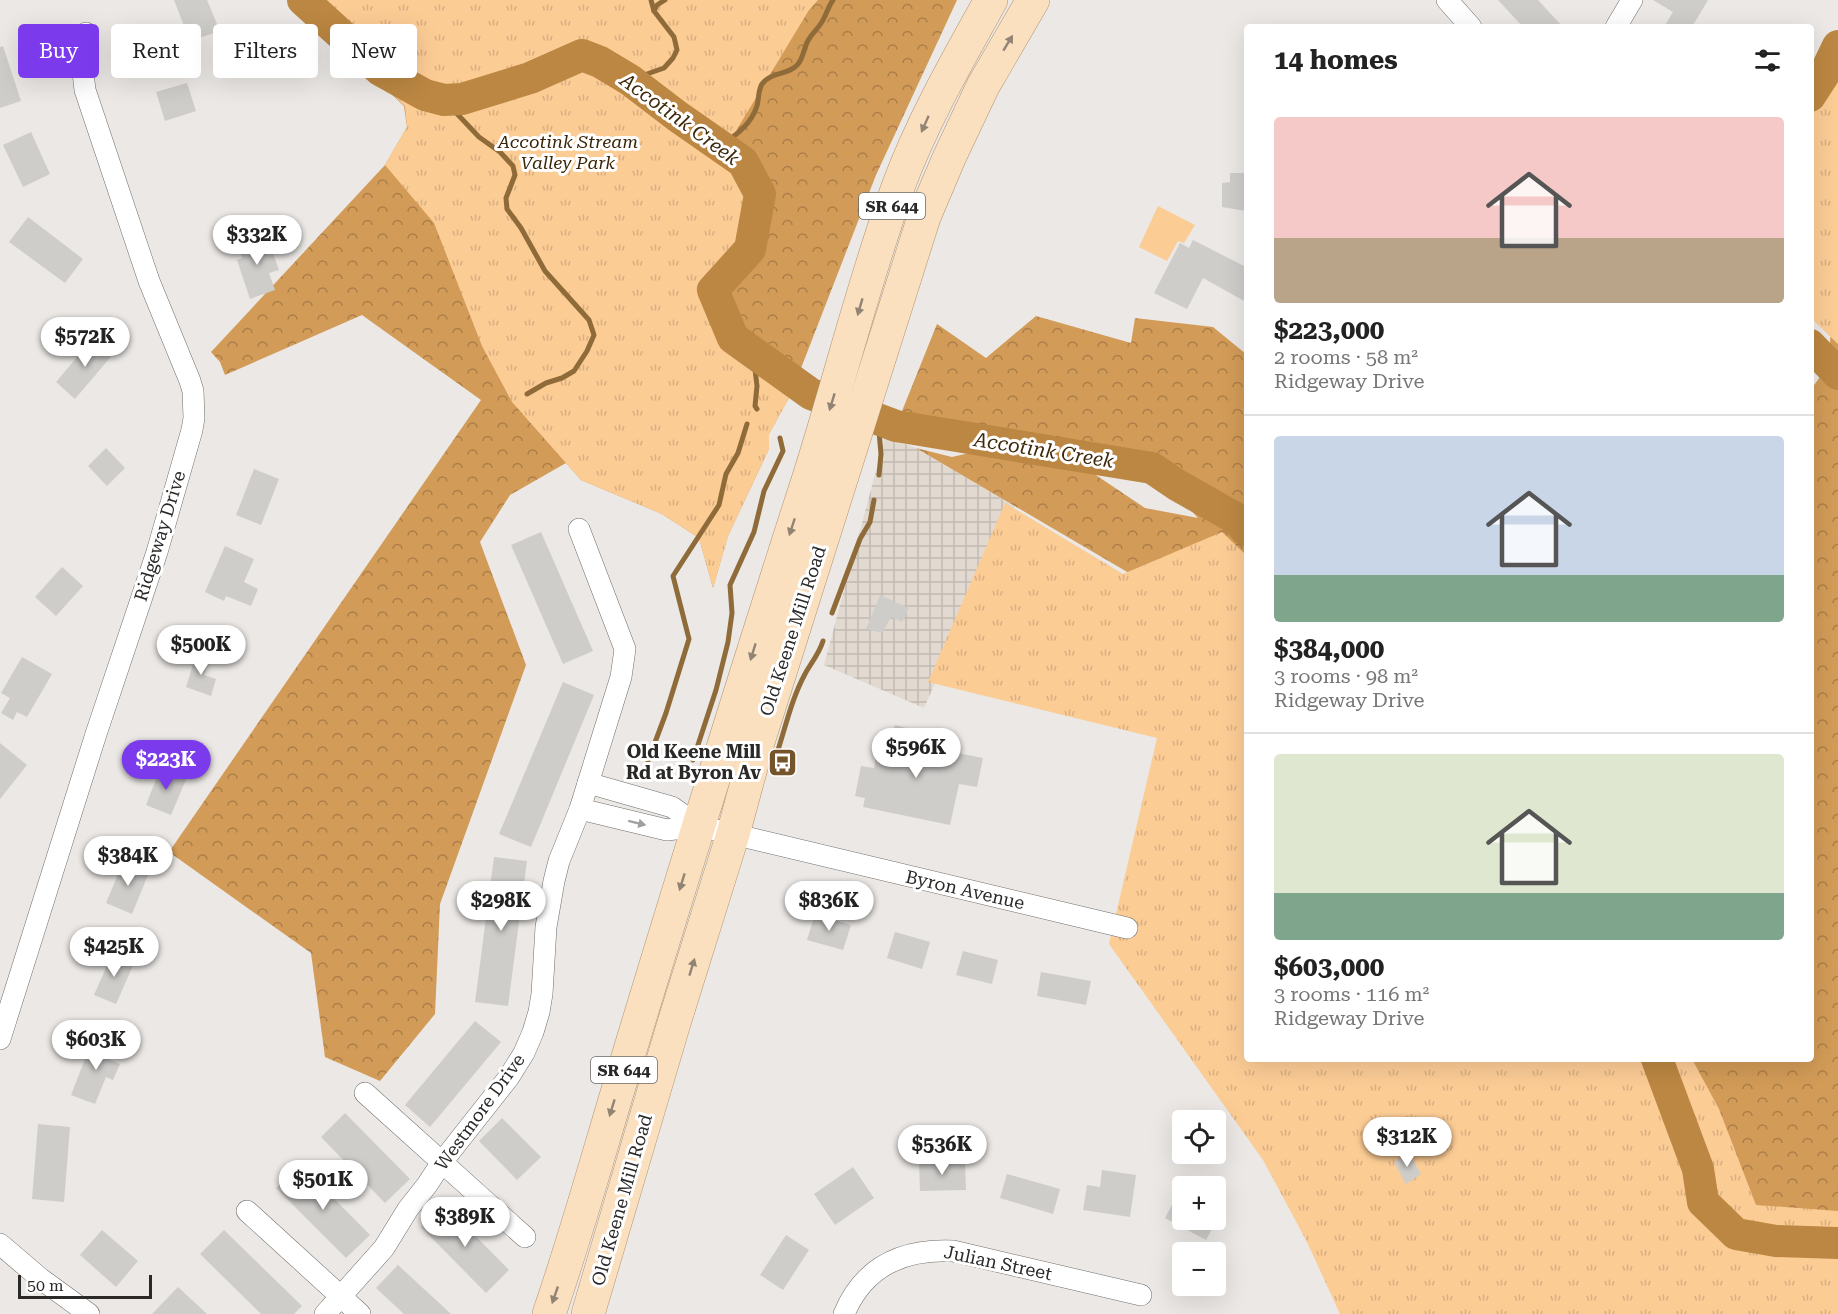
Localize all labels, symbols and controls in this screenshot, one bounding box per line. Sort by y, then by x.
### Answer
chip: Buy [18,24,99,78]
chip: Rent [111,24,201,78]
chip: Filters [213,24,318,78]
chip: New [330,24,417,78]
one-way arrow [1002,35,1013,51]
icon: filters [1751,44,1784,77]
text: 14 homes [1274,45,1398,75]
water label: Accotink Creek [615,67,744,170]
one-way arrow [920,115,930,133]
park label: Accotink Stream Valley Park [497,131,638,173]
icon: home [1475,156,1583,264]
road number: SR 644 [859,193,925,219]
pin: $332K [215,215,299,266]
text: $332K [227,222,287,246]
one-way arrow [855,298,864,316]
text: $223,000 [1274,315,1384,345]
pin: $572K [43,317,127,368]
text: $572K [55,324,115,348]
text: 2 rooms · 58 m² [1274,345,1418,369]
text: Ridgeway Drive [1274,369,1424,393]
one-way arrow [827,393,836,411]
water label: Accotink Creek [971,427,1116,473]
street label: Ridgeway Drive [130,468,189,604]
icon: home [1475,475,1583,583]
one-way arrow [787,518,797,536]
street label: Old Keene Mill Road [755,543,830,718]
pin: $500K [159,625,243,676]
text: $500K [171,632,231,656]
text: $384,000 [1274,634,1384,664]
one-way arrow [748,643,757,661]
text: 3 rooms · 98 m² [1274,664,1418,688]
text: Ridgeway Drive [1274,688,1424,712]
pin: $596K [874,728,958,779]
text: $596K [886,735,946,759]
pin: $223K [124,740,208,791]
place label: Old Keene Mill Rd at Byron Av [626,741,761,783]
bus stop icon: Old Keene Mill Rd at Byron Av [766,746,798,778]
text: $223K [136,747,196,771]
icon: home [1475,793,1583,901]
one-way arrow [627,818,646,828]
pin: $384K [86,836,170,887]
text: $384K [98,843,158,867]
street label: Byron Avenue [904,866,1027,913]
one-way arrow [677,873,686,891]
pin: $298K [459,881,543,932]
pin: $836K [787,881,871,932]
text: $298K [471,888,531,912]
text: $836K [799,888,859,912]
pin: $425K [72,927,156,978]
text: $425K [84,934,144,958]
text: $603,000 [1274,952,1384,982]
one-way arrow [687,958,697,976]
text: 3 rooms · 116 m² [1274,982,1429,1006]
text: Ridgeway Drive [1274,1006,1424,1030]
pin: $603K [54,1020,138,1071]
text: $603K [66,1027,126,1051]
street label: Westmore Drive [430,1049,529,1174]
road number: SR 644 [591,1057,657,1083]
one-way arrow [607,1099,616,1117]
map controls [1172,1110,1226,1296]
button: locate [1172,1110,1226,1164]
street label: Old Keene Mill Road [587,1111,656,1288]
pin: $312K [1365,1117,1449,1168]
text: $312K [1377,1124,1437,1148]
pin: $536K [900,1125,984,1176]
text: $536K [912,1132,972,1156]
pin: $501K [281,1160,365,1211]
text: $501K [293,1167,353,1191]
button: + [1172,1176,1226,1230]
pin: $389K [423,1197,507,1248]
text: $389K [435,1204,495,1228]
street label: Julian Street [942,1241,1054,1284]
button: − [1172,1242,1226,1296]
scale bar [18,1272,152,1300]
text: 50 m [27,1276,64,1295]
one-way arrow [550,1286,560,1304]

